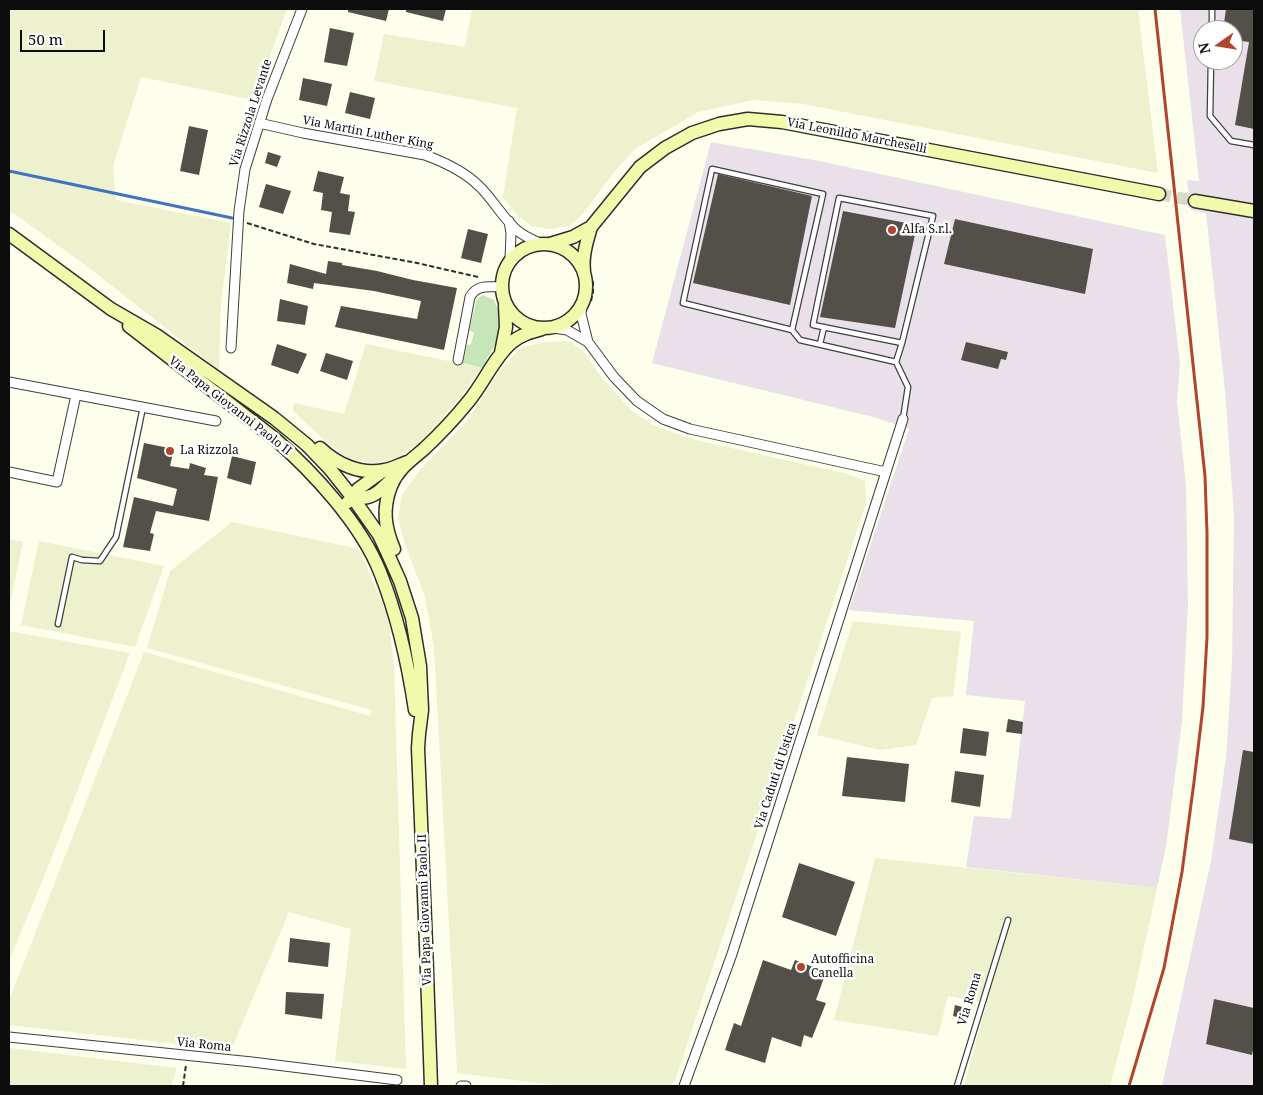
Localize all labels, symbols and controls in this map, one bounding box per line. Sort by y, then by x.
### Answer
scale bar [22,20,108,52]
north arrow [1193,20,1243,70]
text: 50 m [28,29,63,49]
text: N [1193,41,1214,56]
street label: Via Rizzola Levante [227,57,275,169]
street label: Via Martin Luther King [301,113,435,153]
street label: Via Leonildo Marcheselli [786,115,928,157]
place label: Alfa S.r.l. [902,223,952,237]
marker: Alfa S.r.l. [886,224,898,236]
street label: Via Papa Giovanni Paolo II [166,354,294,458]
place label: La Rizzola [180,444,239,458]
marker: La Rizzola [164,445,176,457]
street label: Via Caduti di Ustica [752,721,800,831]
street label: Via Papa Giovanni Paolo II [415,834,435,986]
place label: Autofficina Canella [811,953,874,981]
marker: Autofficina Canella [795,961,807,973]
street label: Via Roma [955,971,985,1027]
street label: Via Roma [176,1035,232,1055]

